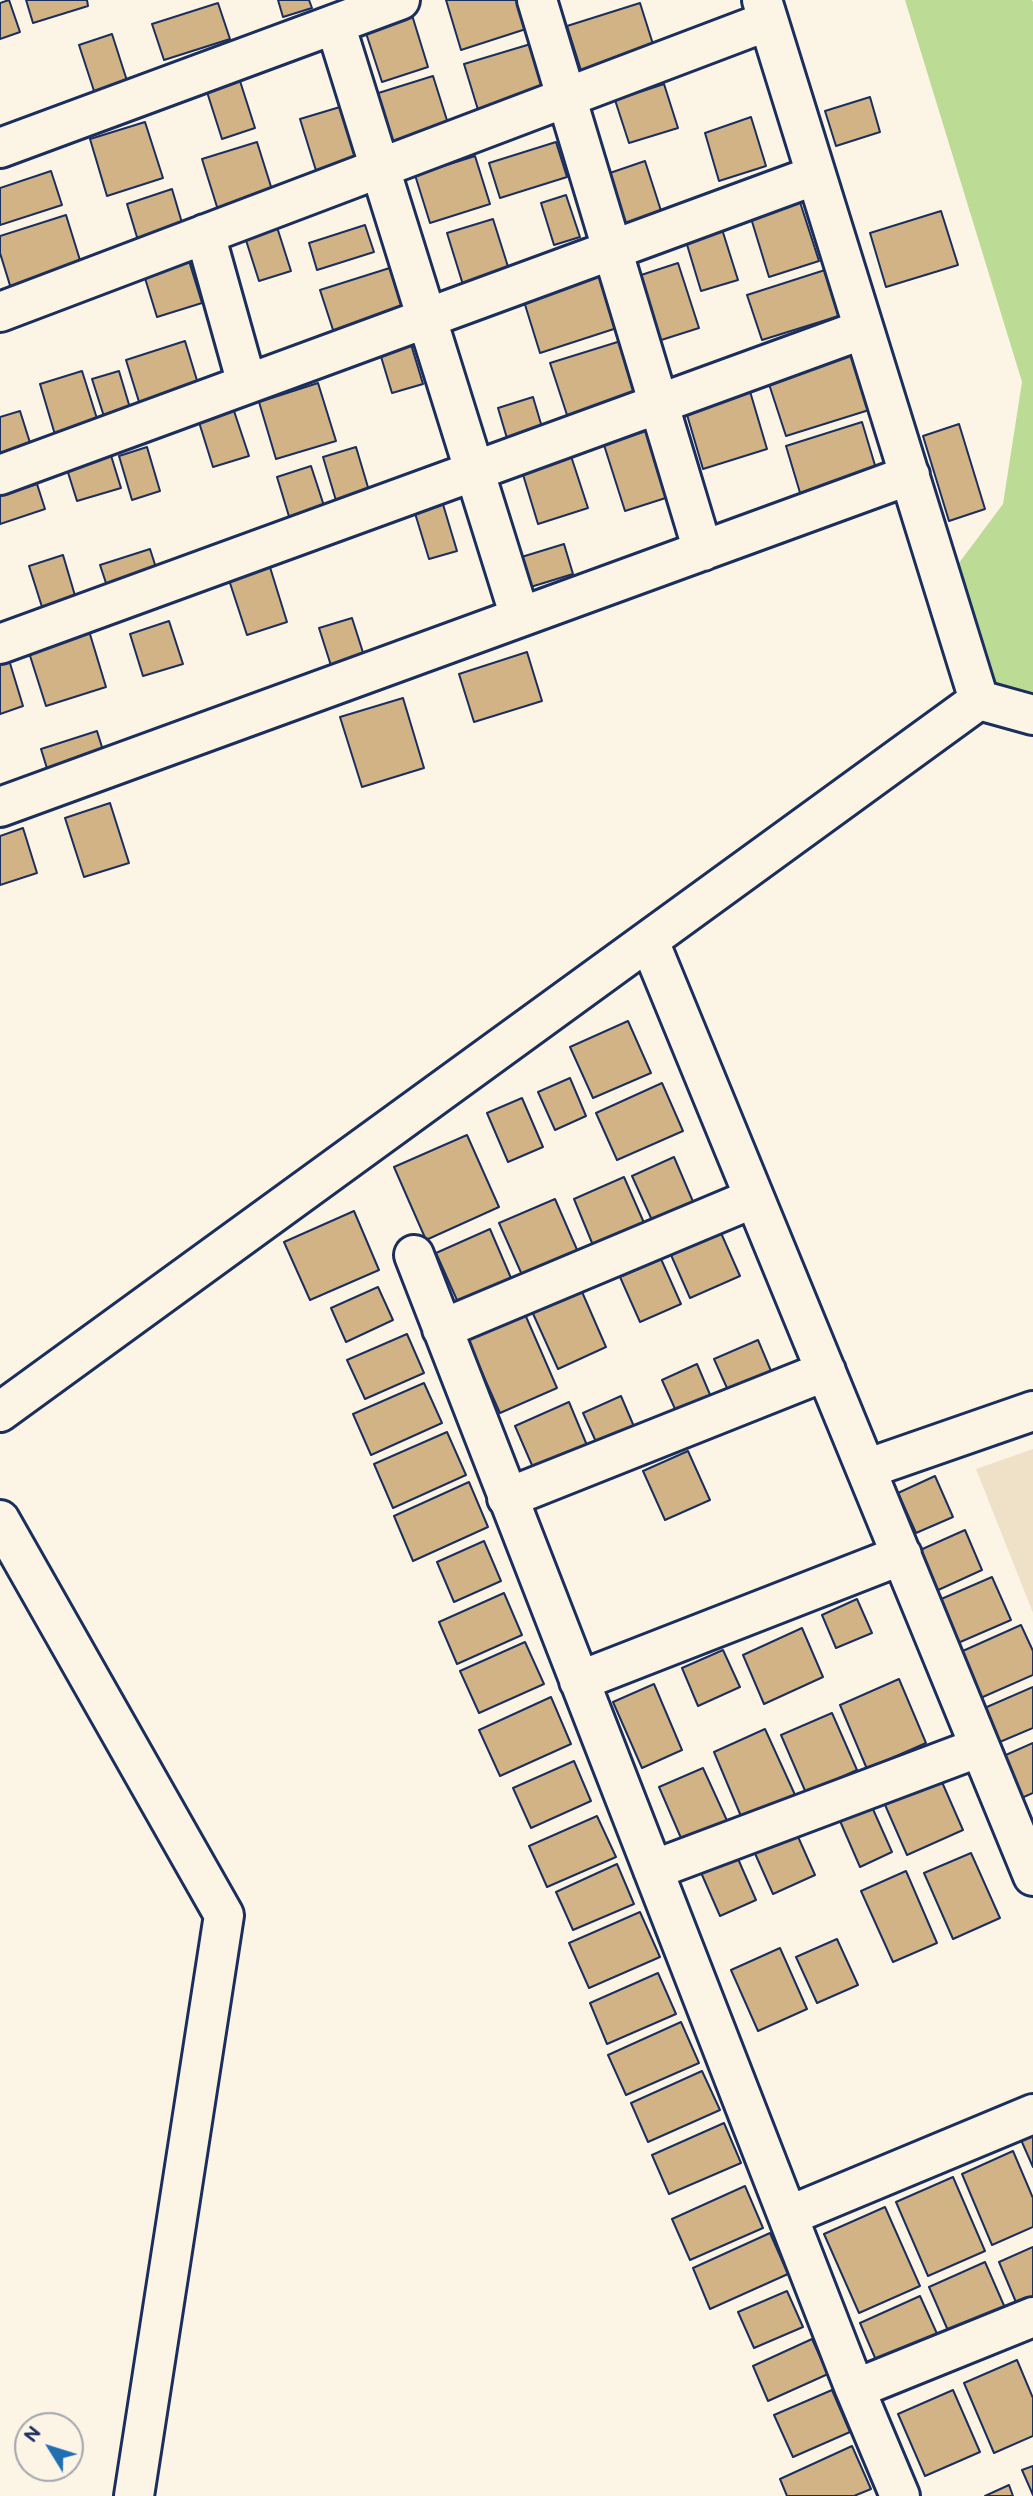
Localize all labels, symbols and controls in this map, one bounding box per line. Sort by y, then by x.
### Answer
north arrow [14,2412,84,2482]
text: N [20,2422,47,2448]

